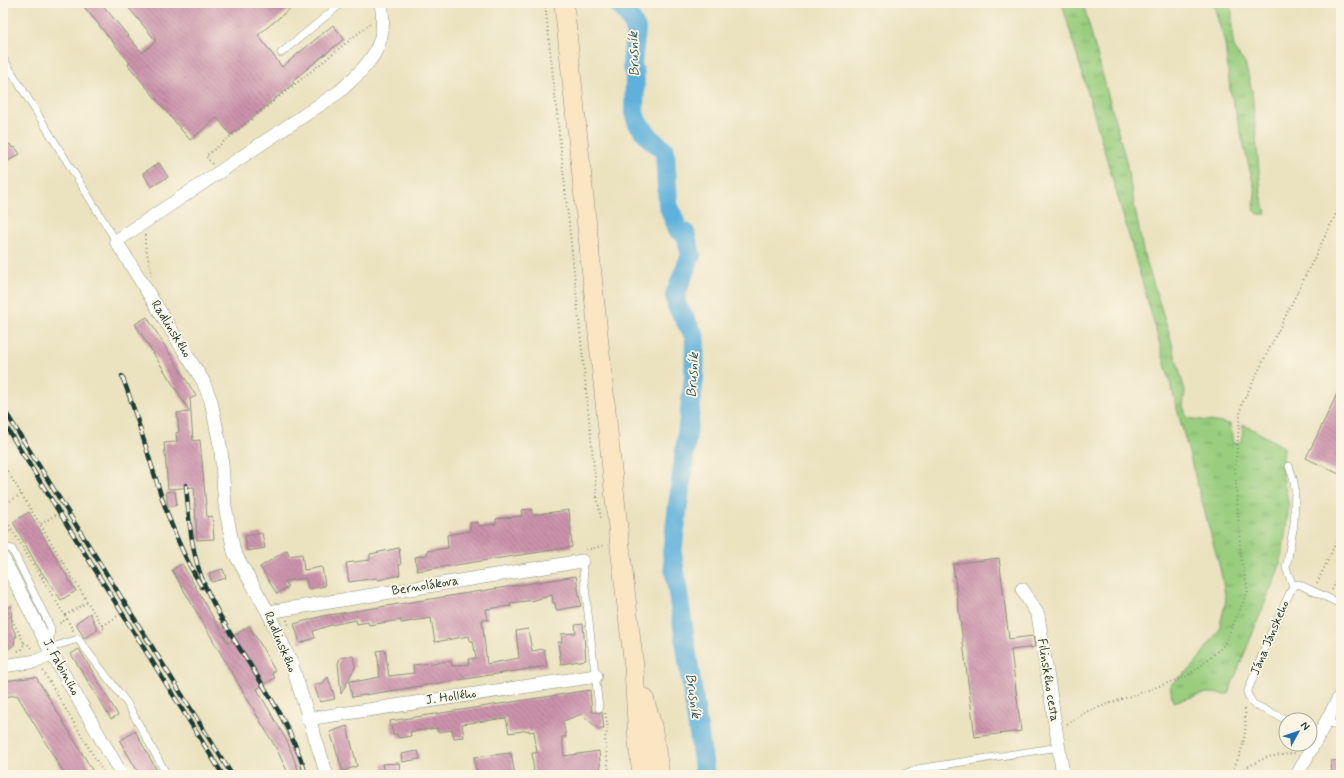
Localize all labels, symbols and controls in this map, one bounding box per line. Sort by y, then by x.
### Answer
water label: Brusník [624,30,644,77]
street label: Radlinského [147,297,196,361]
water label: Brusník [683,351,703,398]
street label: Bernolákova [390,572,460,600]
street label: Jána Jánskeho [1247,597,1294,678]
street label: Radlinského [260,609,301,675]
street label: J. Fabiniho [39,636,84,699]
street label: Filinského cesta [1033,637,1063,723]
water label: Brusník [681,672,705,720]
street label: J. Hollého [425,685,478,709]
north arrow [1278,712,1318,752]
text: N [1297,719,1313,734]

